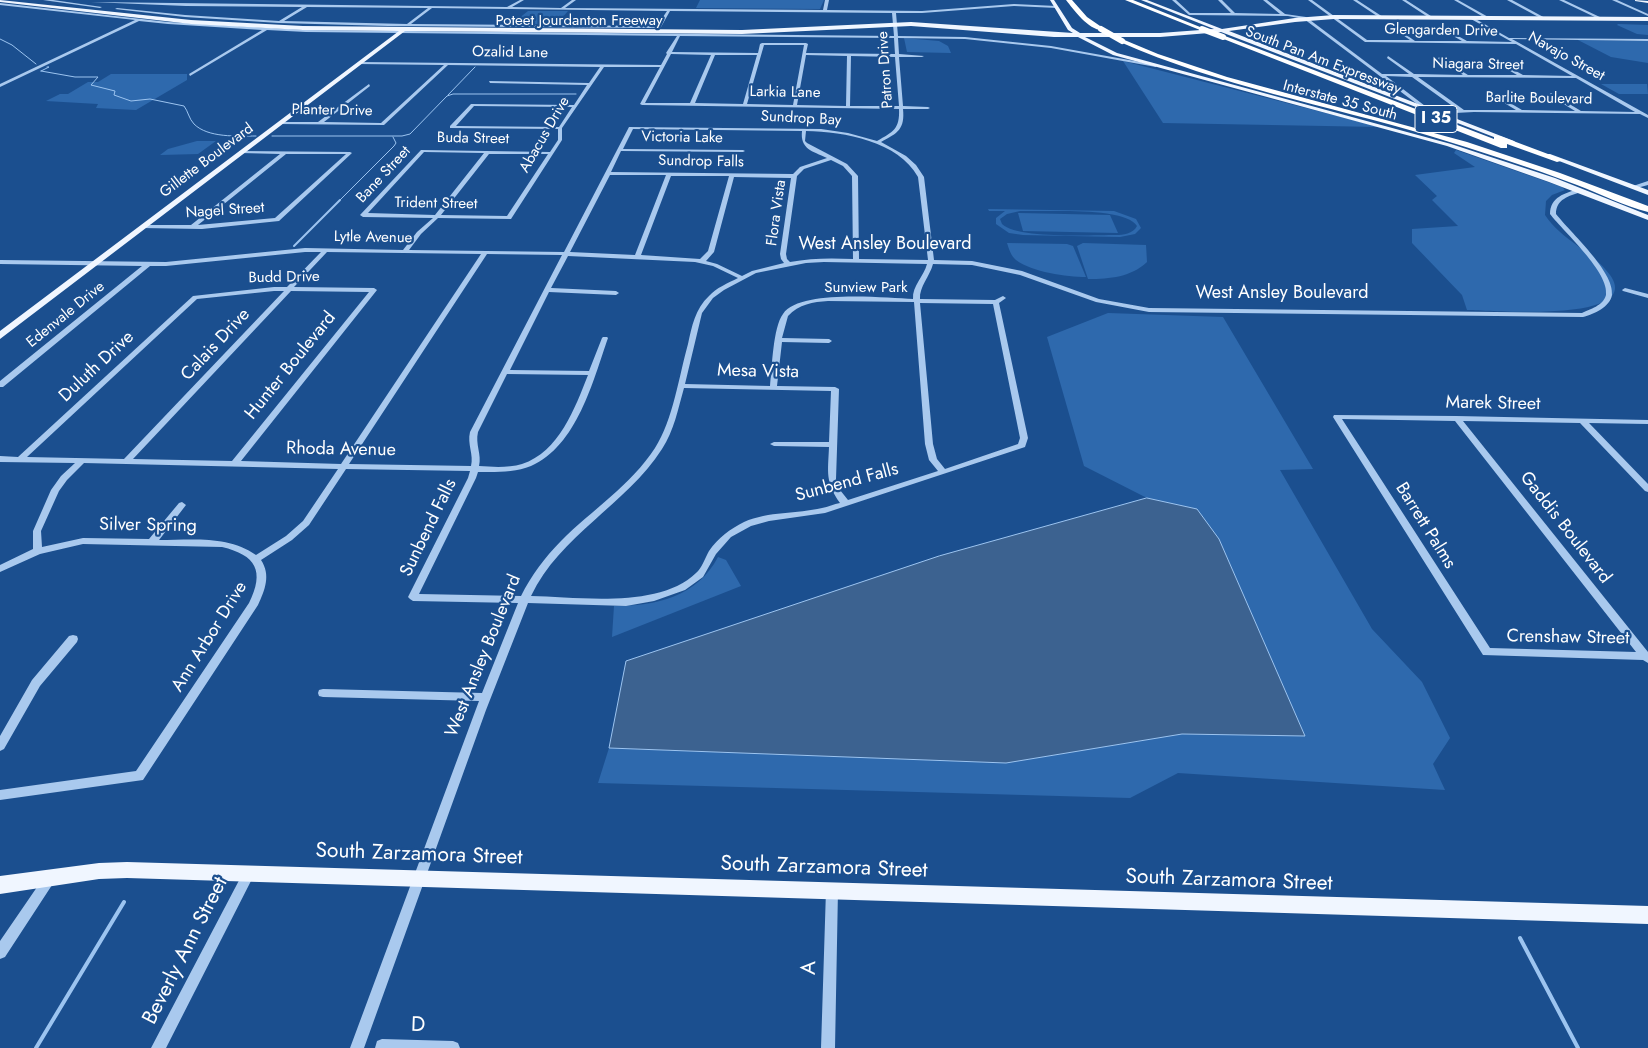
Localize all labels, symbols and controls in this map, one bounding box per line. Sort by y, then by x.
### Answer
street label: Poteet Jourdanton Freeway [495,12,663,30]
street label: Glengarden Drive [1384,21,1498,41]
street label: South Pan Am Expressway [1243,23,1403,99]
street label: Navajo Street [1525,29,1607,85]
street label: Patron Drive [874,31,898,109]
street label: Ozalid Lane [472,43,548,63]
street label: Niagara Street [1432,55,1524,75]
street label: Interstate 35 South [1281,77,1399,125]
street label: Larkia Lane [749,83,821,103]
street label: Barlite Boulevard [1485,89,1593,109]
street label: Abacus Drive [516,94,574,176]
street label: Planter Drive [291,101,373,121]
road number: I 35 [1415,106,1457,132]
street label: Sundrop Bay [760,108,842,130]
street label: Gillette Boulevard [157,120,257,202]
street label: Victoria Lake [641,128,723,148]
street label: Buda Street [437,129,509,149]
street label: Bane Street [353,143,415,207]
street label: Sundrop Falls [658,152,744,172]
street label: Flora Vista [763,179,791,247]
street label: Trident Street [394,194,478,214]
street label: Nagel Street [185,199,265,223]
street label: Lytle Avenue [334,228,412,248]
street label: West Ansley Boulevard [798,234,972,256]
street label: Budd Drive [248,268,320,288]
street label: Edenvale Drive [23,278,109,352]
street label: Sunview Park [824,279,908,297]
street label: West Ansley Boulevard [1195,283,1369,305]
street label: Calais Drive [177,304,255,386]
street label: Hunter Boulevard [241,308,341,424]
street label: Duluth Drive [55,327,139,407]
street label: Mesa Vista [717,360,799,384]
street label: Marek Street [1445,392,1541,416]
street label: Rhoda Avenue [286,438,396,462]
street label: Sunbend Falls [793,459,901,507]
street label: Gaddis Boulevard [1515,468,1615,588]
street label: Sunbend Falls [396,476,462,580]
street label: Barrett Palms [1390,479,1460,573]
street label: Silver Spring [99,514,197,538]
street label: West Ansley Boulevard [442,572,526,740]
street label: Ann Arbor Drive [167,578,253,696]
street label: Crenshaw Street [1506,626,1630,650]
street label: South Zarzamora Street [315,839,523,871]
street label: South Zarzamora Street [720,852,928,884]
street label: South Zarzamora Street [1125,865,1333,897]
street label: Beverly Ann Street [138,873,234,1029]
street label: A [797,961,823,975]
street label: D [410,1013,426,1039]

